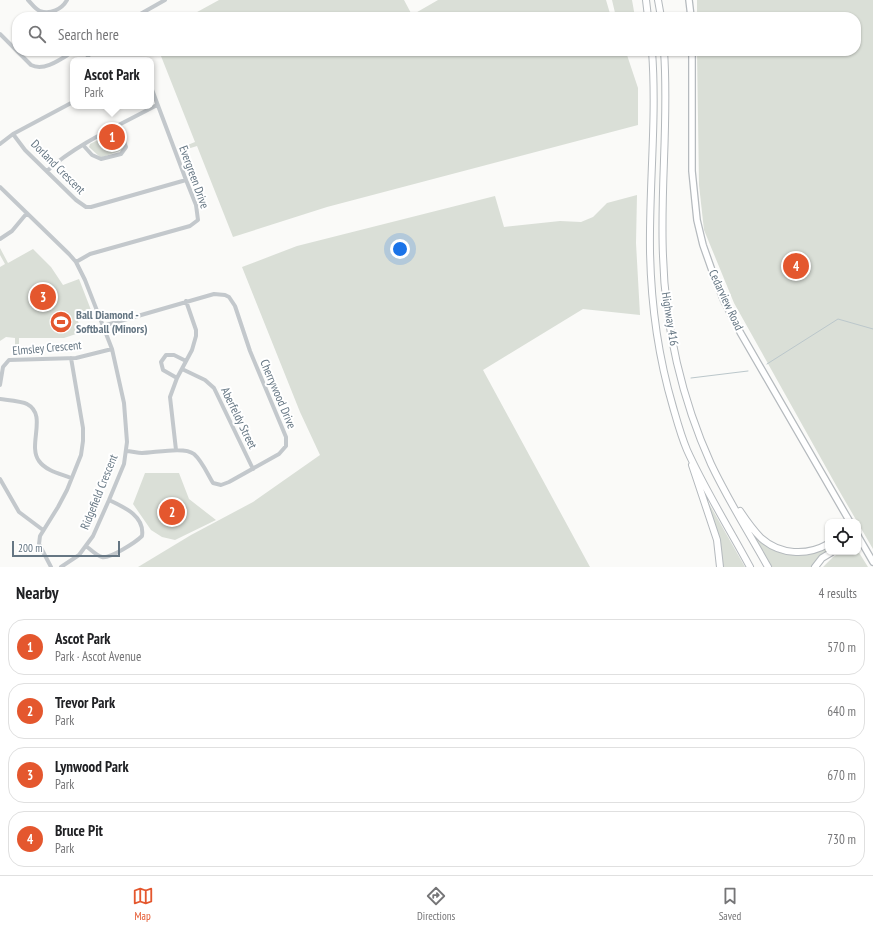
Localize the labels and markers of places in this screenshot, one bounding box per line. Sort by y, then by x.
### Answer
pin: 1 [99,122,125,152]
pin: 4 [783,251,809,281]
pin: 3 [30,282,56,312]
place label: Ball Diamond - Softball (Minors) [76,307,147,336]
sports icon: Ball Diamond - Softball (Minors) [48,309,74,335]
pin: 2 [159,497,185,527]

